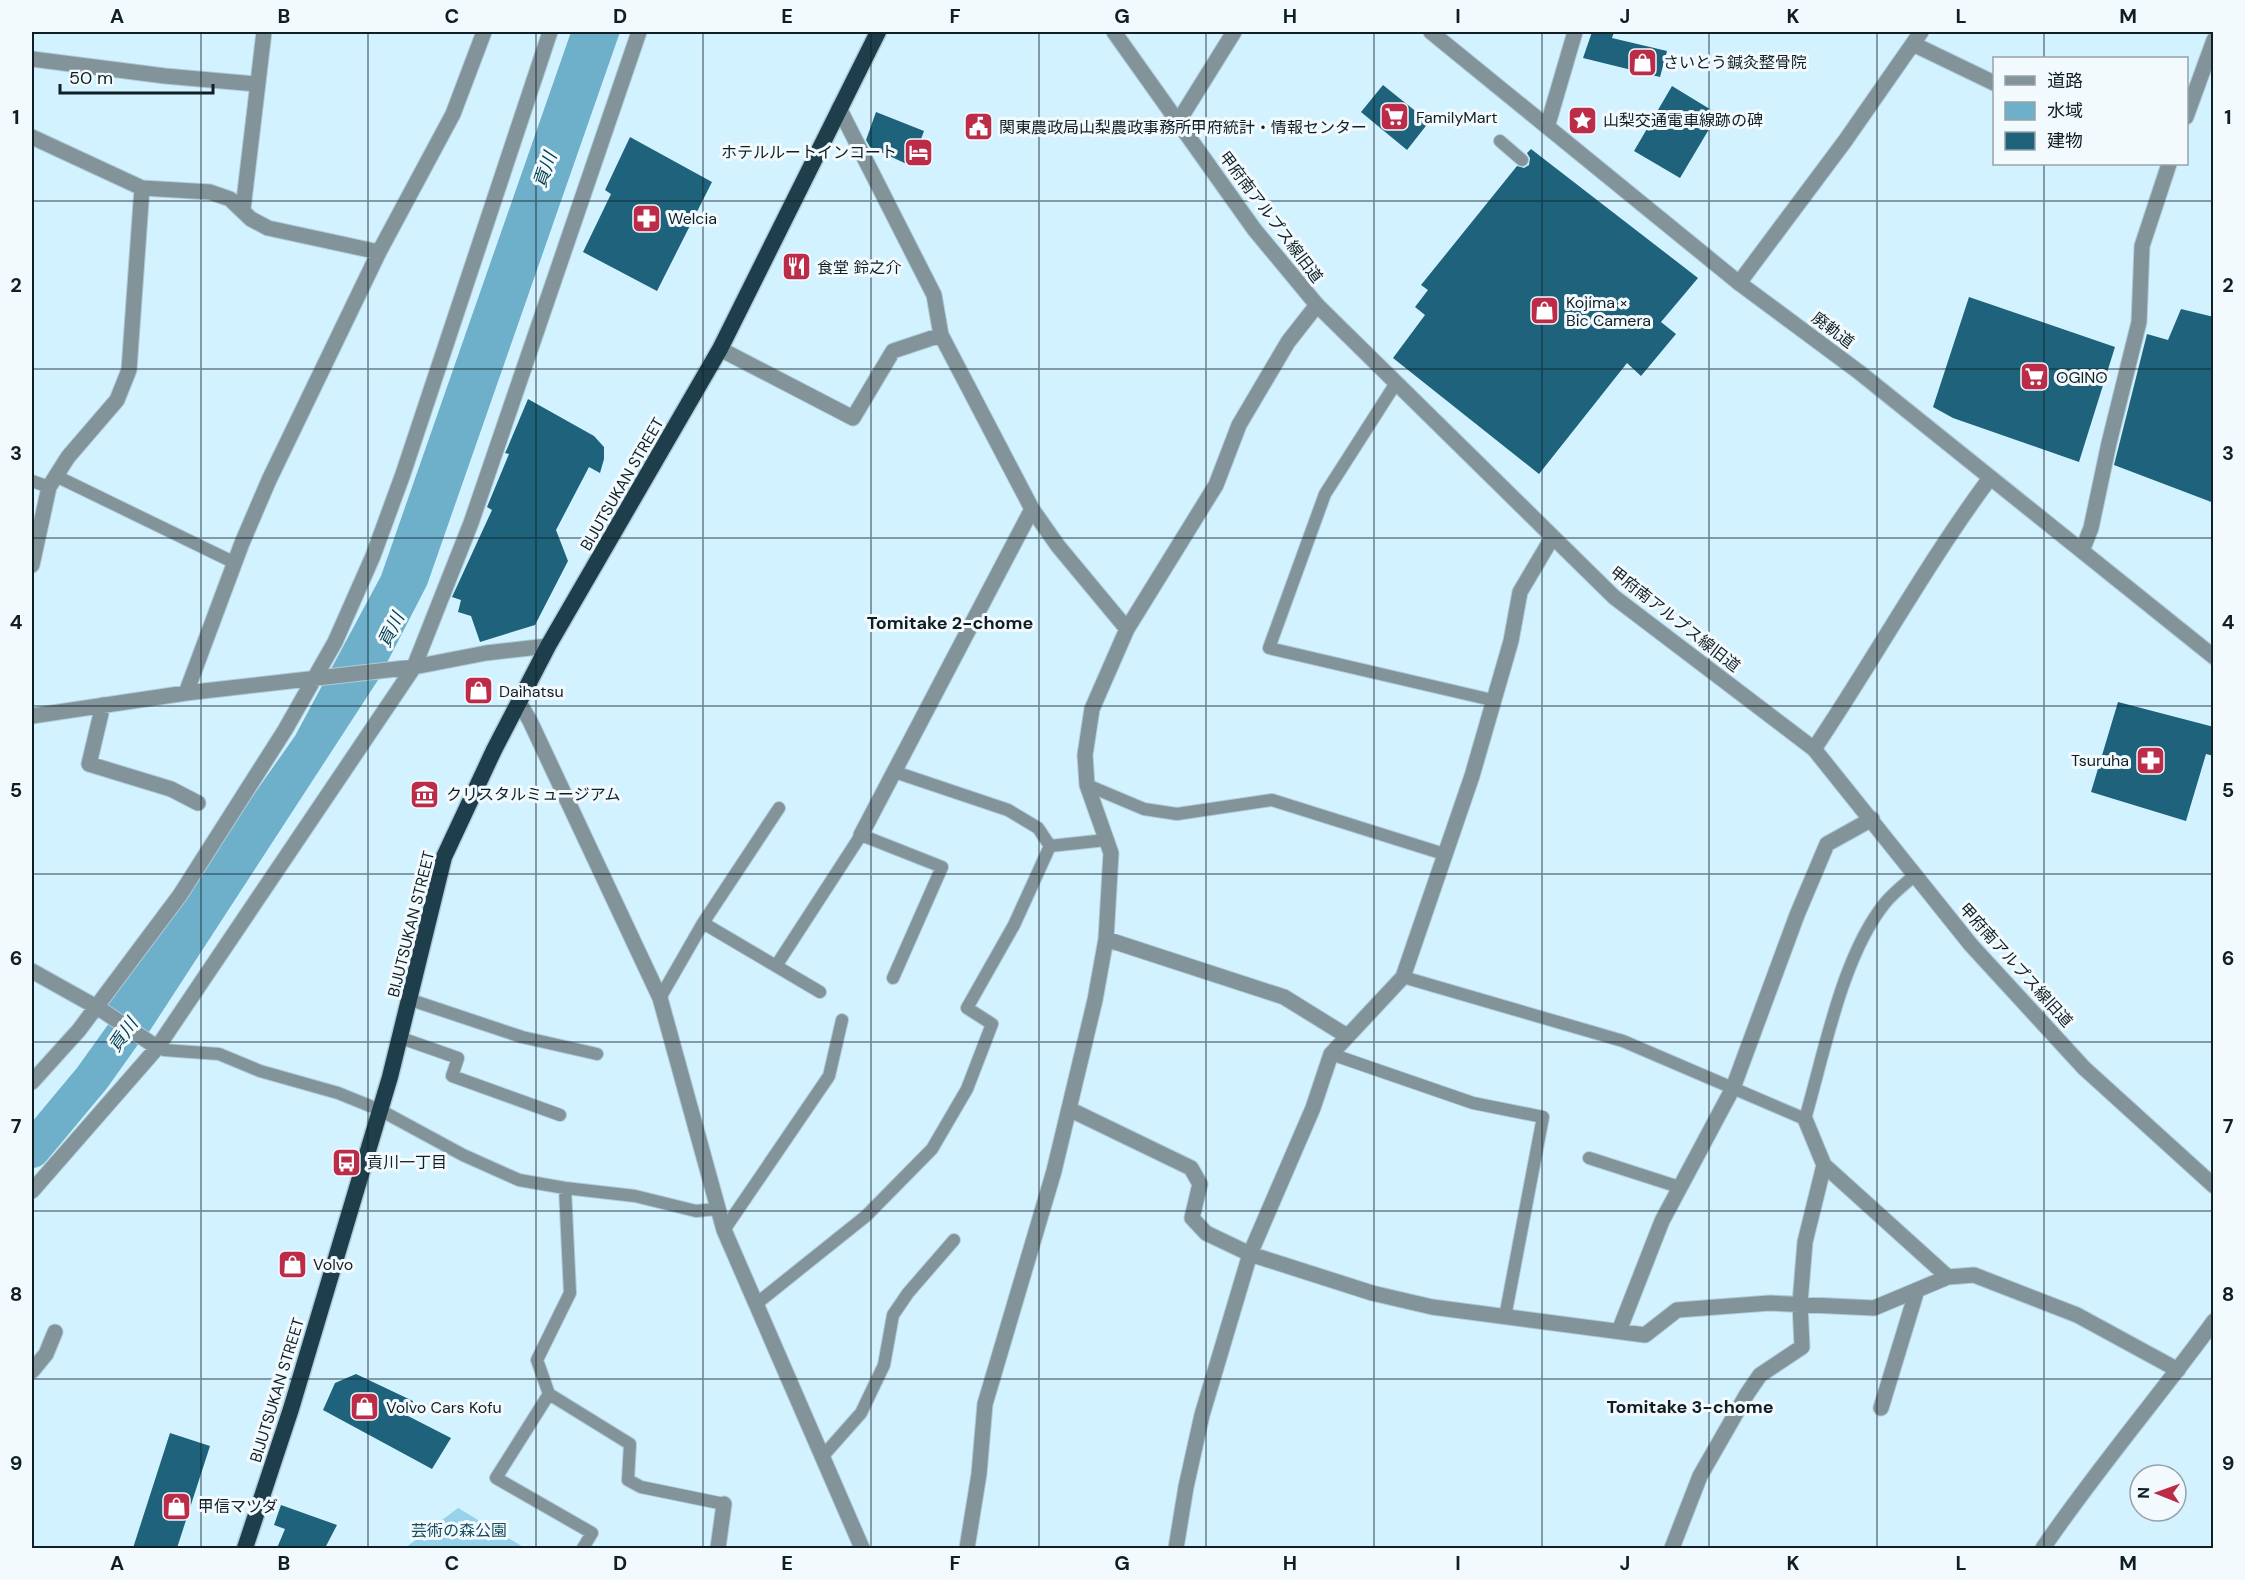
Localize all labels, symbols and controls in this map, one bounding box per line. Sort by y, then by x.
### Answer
text: A [110,3,124,29]
text: B [278,3,290,29]
text: C [445,3,459,29]
text: D [613,3,627,29]
text: E [781,3,793,29]
text: F [949,3,961,29]
text: G [1114,3,1130,29]
text: H [1283,3,1297,29]
text: I [1455,3,1461,29]
text: J [1620,3,1630,29]
text: K [1786,3,1800,29]
text: L [1955,3,1967,29]
text: M [2119,3,2137,29]
shop icon: さいとう鍼灸整骨院 [1626,46,1658,78]
place label: さいとう鍼灸整骨院 [1663,52,1807,73]
scale bar [60,57,213,95]
legend [1993,57,2188,165]
text: 50 m [69,66,113,90]
text: 道路 [2047,69,2083,93]
text: 水域 [2047,99,2083,123]
supermarket icon: FamilyMart [1379,101,1411,133]
text: 1 [12,104,20,130]
place icon: 山梨交通電車線跡の碑 [1566,104,1598,136]
text: 1 [2224,104,2232,130]
place label: FamilyMart [1416,107,1498,128]
place label: 山梨交通電車線跡の碑 [1603,110,1763,131]
public building icon: 関東農政局山梨農政事務所甲府統計・情報センター [962,111,994,143]
place label: 関東農政局山梨農政事務所甲府統計・情報センター [999,117,1367,138]
text: 建物 [2047,129,2083,153]
hotel icon: ホテルルートインコート [902,136,934,168]
place label: ホテルルートインコート [721,142,897,163]
water label: 貢川 [528,147,563,191]
street label: 甲府南アルプス線旧道 [1215,147,1327,287]
pharmacy icon: Welcia [631,202,663,234]
place label: Welcia [668,208,717,229]
restaurant icon: 食堂 鈴之介 [780,251,812,283]
place label: 食堂 鈴之介 [817,257,901,278]
text: 2 [10,272,22,298]
text: 2 [2222,272,2234,298]
place label: Kojima × Bic Camera [1566,292,1651,331]
shop icon: Kojima × Bic Camera [1529,295,1561,327]
street label: 廃軌道 [1808,307,1858,353]
supermarket icon: OGINO [2019,361,2051,393]
place label: OGINO [2056,367,2108,388]
street label: BIJUTSUKAN STREET [575,414,669,554]
text: 3 [10,440,22,466]
text: 3 [2222,440,2234,466]
street label: 甲府南アルプス線旧道 [1606,562,1744,676]
water label: 貢川 [372,607,411,651]
text: 4 [10,609,23,635]
text: 4 [2222,609,2235,635]
district label: Tomitake 2-chome [867,611,1033,635]
shop icon: Daihatsu [462,675,494,707]
place label: Daihatsu [499,681,564,702]
pharmacy icon: Tsuruha [2134,744,2166,776]
place label: Tsuruha [2071,750,2129,771]
text: 5 [10,777,22,803]
text: 5 [2222,777,2234,803]
museum icon: クリスタルミュージアム [409,778,441,810]
place label: クリスタルミュージアム [446,784,621,805]
street label: BIJUTSUKAN STREET [383,849,439,999]
street label: 甲府南アルプス線旧道 [1955,899,2077,1031]
text: 6 [10,945,22,971]
text: 6 [2222,945,2234,971]
water label: 貢川 [103,1012,144,1057]
text: 7 [11,1113,22,1139]
text: 7 [2223,1113,2234,1139]
bus stop icon: 貢川一丁目 [330,1146,362,1178]
place label: 貢川一丁目 [367,1152,447,1173]
shop icon: Volvo [276,1248,308,1280]
place label: Volvo [313,1254,353,1275]
text: 8 [10,1281,22,1307]
text: 8 [2222,1281,2234,1307]
street label: BIJUTSUKAN STREET [245,1315,309,1465]
shop icon: Volvo Cars Kofu [349,1391,381,1423]
district label: Tomitake 3-chome [1606,1395,1774,1419]
place label: Volvo Cars Kofu [386,1397,502,1418]
text: 9 [10,1450,22,1476]
text: 9 [2222,1450,2234,1476]
north arrow [2128,1463,2188,1523]
text: N [2133,1487,2154,1499]
shop icon: 甲信マツダ [161,1490,193,1522]
place label: 甲信マツダ [198,1496,278,1517]
park label: 芸術の森公園 [411,1520,507,1541]
text: A [110,1550,124,1576]
text: B [278,1550,290,1576]
text: C [445,1550,459,1576]
text: D [613,1550,627,1576]
text: E [781,1550,793,1576]
text: F [949,1550,961,1576]
text: G [1114,1550,1130,1576]
text: H [1283,1550,1297,1576]
text: I [1455,1550,1461,1576]
text: J [1620,1550,1630,1576]
text: K [1786,1550,1800,1576]
text: L [1955,1550,1967,1576]
text: M [2119,1550,2137,1576]

